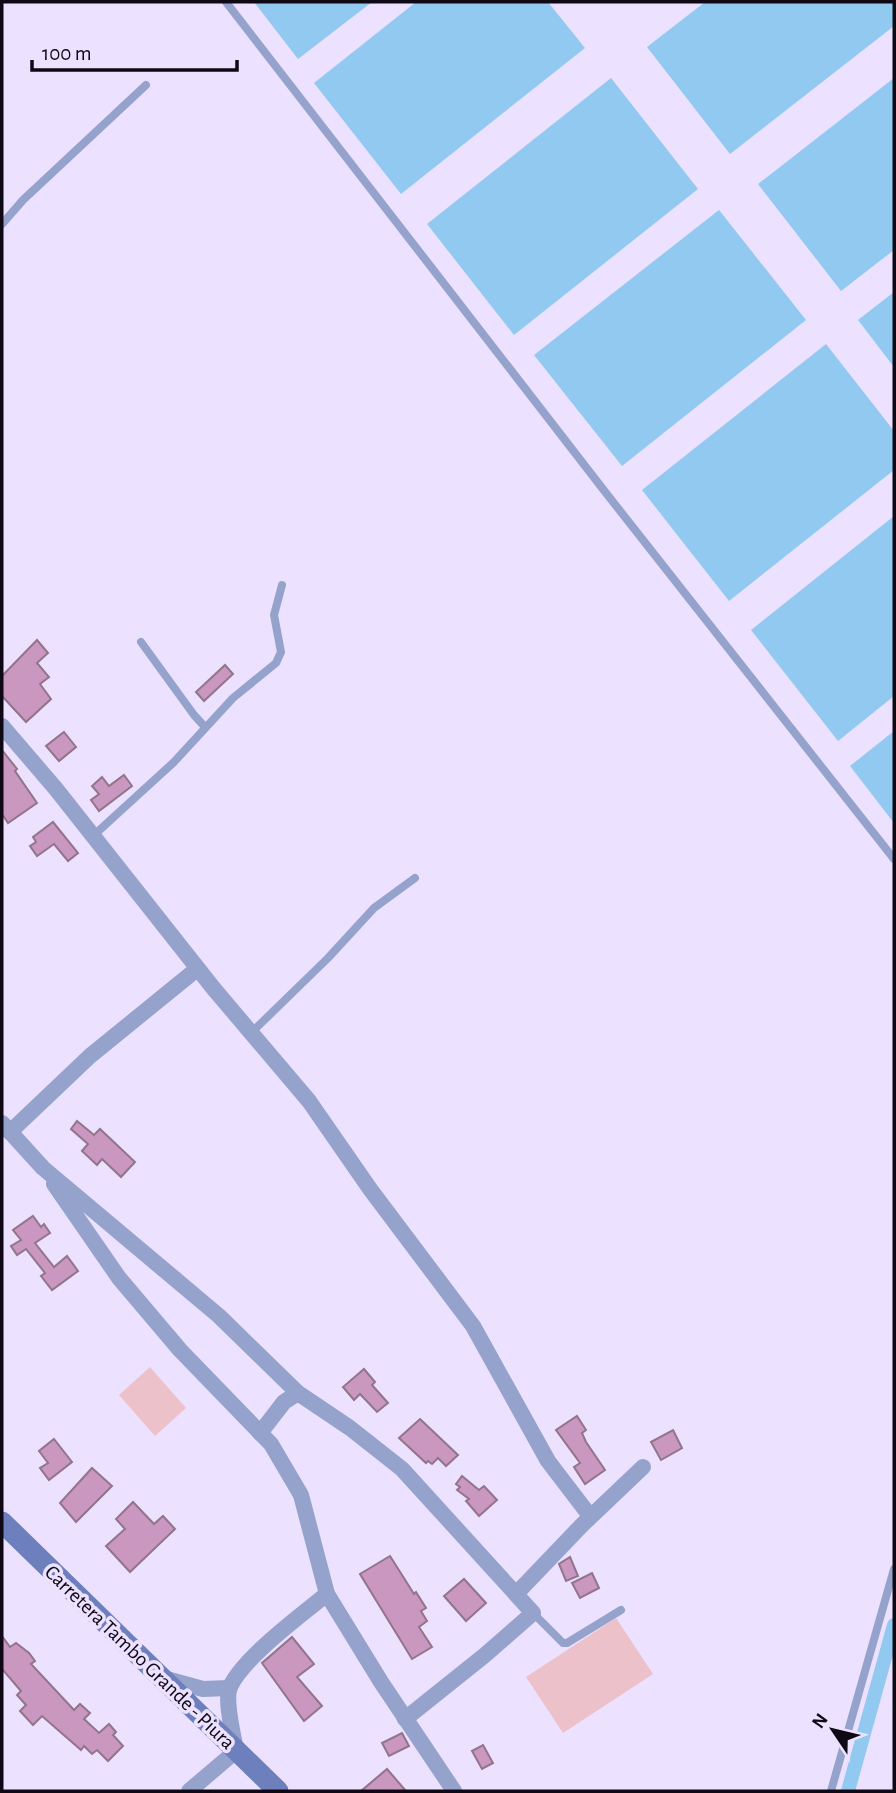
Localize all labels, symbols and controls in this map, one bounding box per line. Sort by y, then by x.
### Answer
scale bar [32,28,236,72]
text: 100 m [42,43,92,64]
street label: Carretera Tambo Grande - Piura [41,1561,239,1754]
north arrow [798,1695,868,1765]
text: N [809,1710,832,1732]

